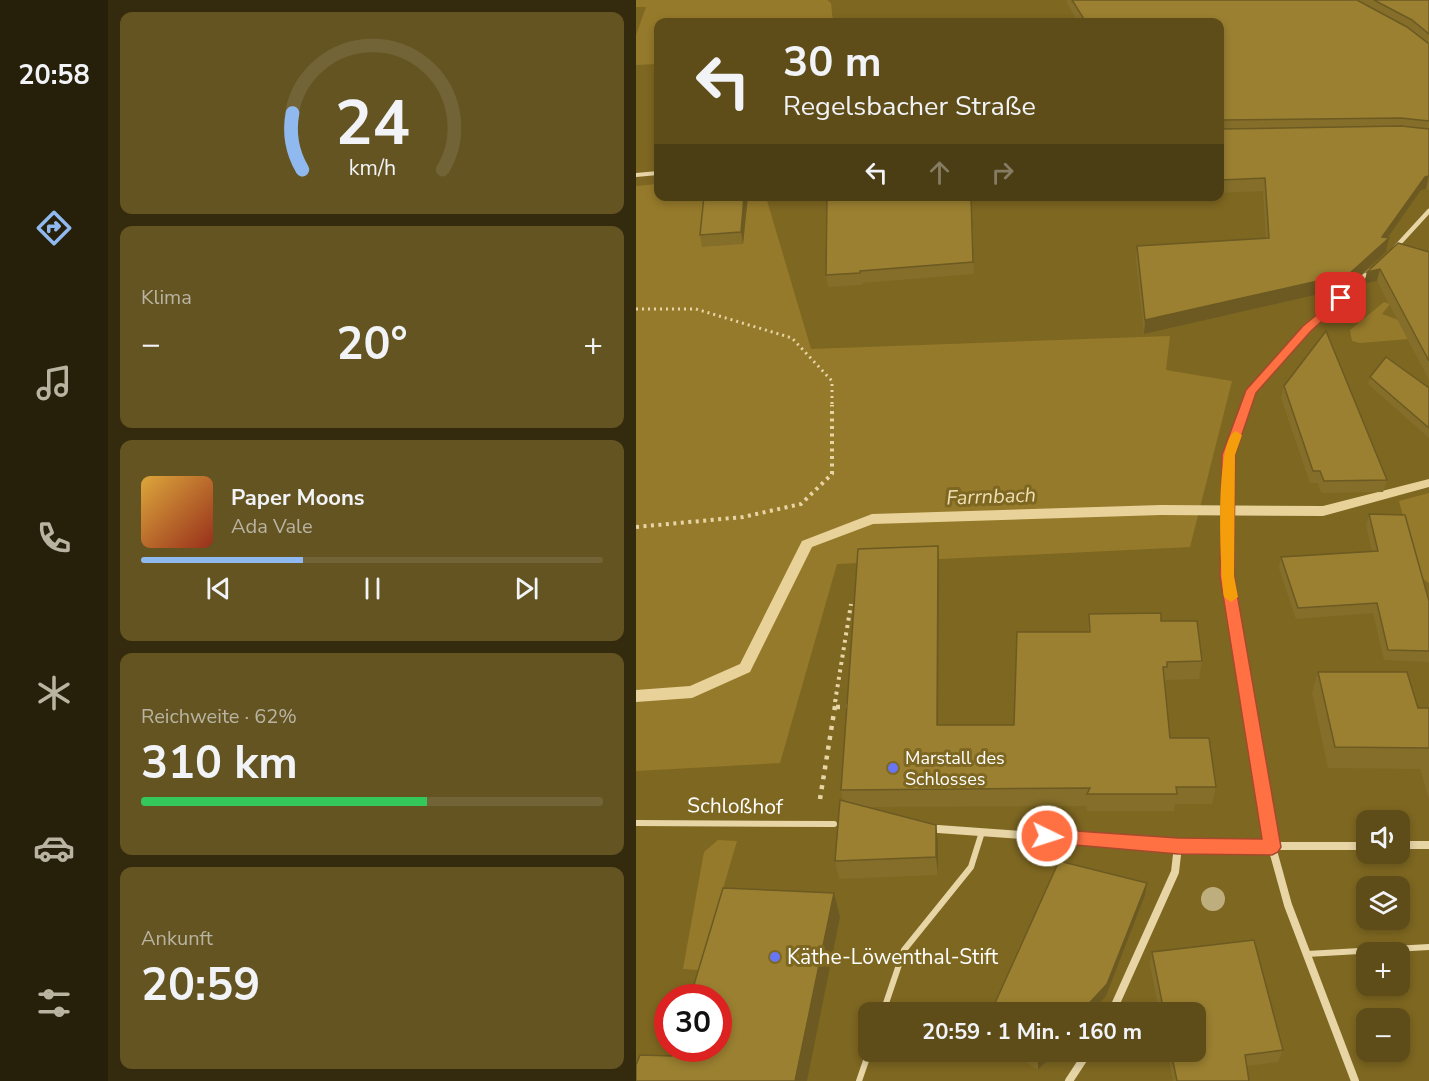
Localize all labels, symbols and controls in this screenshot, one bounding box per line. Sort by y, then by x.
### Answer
text: 30 m [783,34,882,91]
icon: left [684,42,762,120]
text: 20:58 [18,57,90,94]
text: 24 [335,81,409,166]
text: Regelsbacher Straße [783,88,1036,125]
text: km/h [348,153,396,183]
icon: left [860,156,893,189]
icon: ahead [923,156,956,189]
icon: right [986,156,1019,189]
icon: directions [33,207,75,249]
pin [1315,272,1366,323]
icon: arrive [1324,281,1357,314]
text: Klima [141,284,192,311]
text: 20° [336,314,408,375]
text: − [141,322,161,367]
text: + [583,322,603,367]
icon: music [33,362,75,404]
water label: Farrnbach [946,481,1036,512]
text: Paper Moons [231,483,365,513]
text: Ada Vale [231,513,313,540]
icon: phone [33,517,75,559]
icon: previous [202,572,235,605]
icon: pause [356,572,389,605]
icon: next [510,572,543,605]
icon: climate [33,672,75,714]
text: Reichweite · 62% [141,703,297,730]
text: 310 km [141,733,298,794]
place label: Marstall des Schlosses [905,746,1005,791]
marker: Marstall des Schlosses [886,761,900,775]
street label: Schloßhof [687,791,784,821]
position arrow [1015,804,1079,868]
map controls [1356,810,1410,1062]
button: sound [1356,810,1410,864]
icon: car [33,827,75,869]
button: layers [1356,876,1410,930]
text: Ankunft [141,925,213,952]
button: + [1356,942,1410,996]
place label: Käthe-Löwenthal-Stift [787,943,999,971]
marker: Käthe-Löwenthal-Stift [768,950,782,964]
text: 20:59 [141,955,260,1016]
icon: filters [33,982,75,1024]
speed limit sign: 30 [654,984,732,1062]
button: − [1356,1008,1410,1062]
text: 20:59 · 1 Min. · 160 m [922,1017,1142,1047]

